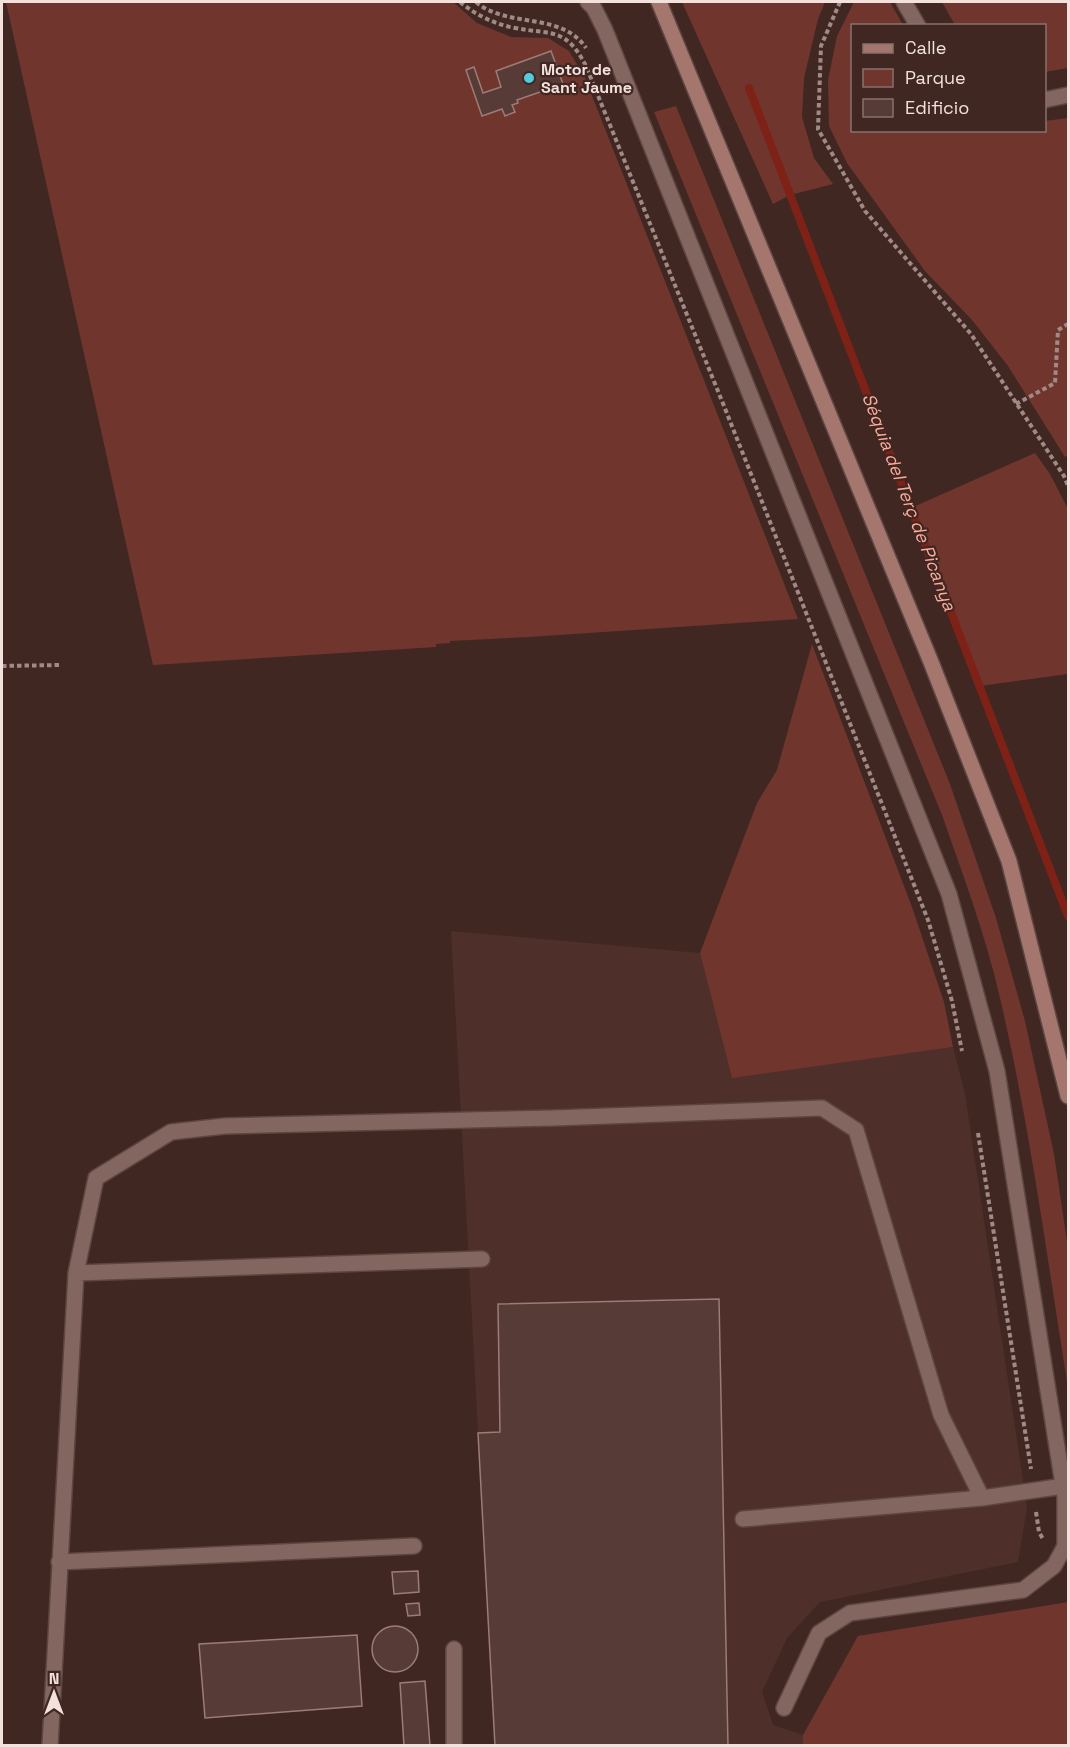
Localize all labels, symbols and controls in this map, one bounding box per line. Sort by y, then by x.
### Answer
legend [851,24,1046,132]
text: Calle [905,36,946,59]
place label: Motor de Sant Jaume [541,59,632,98]
text: Parque [905,66,966,89]
marker: Motor de Sant Jaume [522,71,536,85]
text: Edificio [905,96,969,119]
water label: Séquia del Terç de Picanya [857,390,962,614]
north arrow [24,1663,84,1723]
text: N [49,1668,59,1689]

